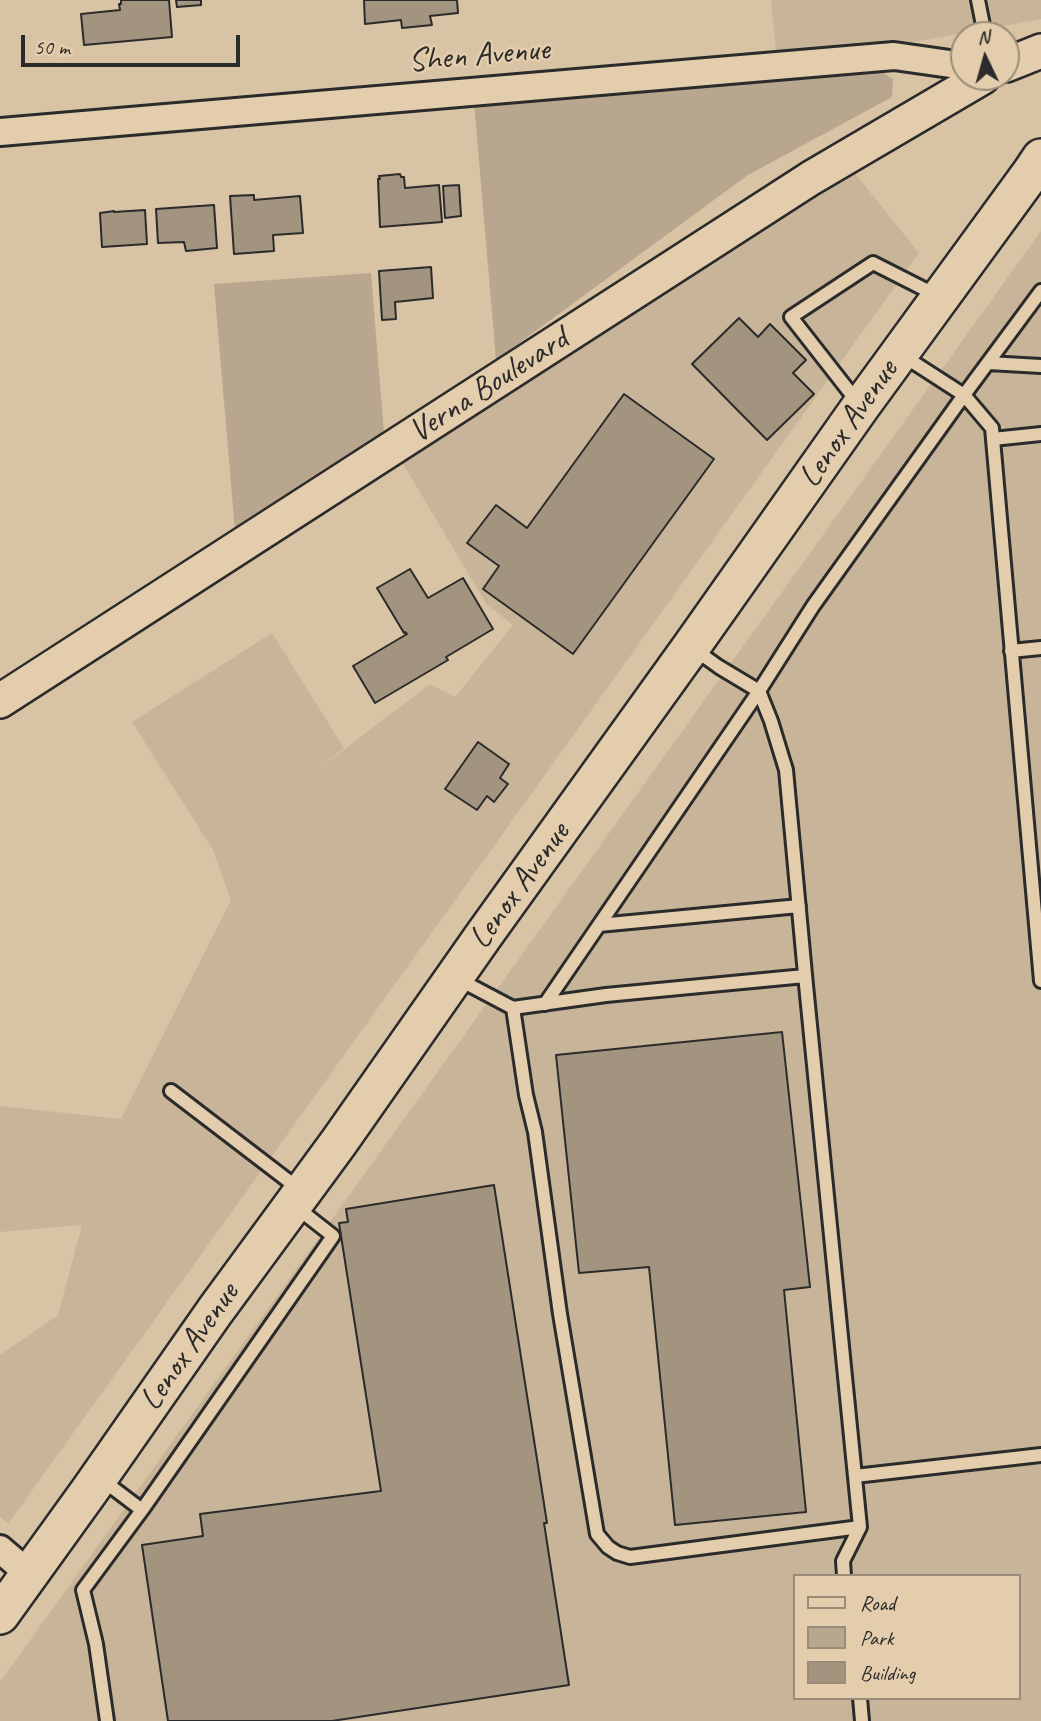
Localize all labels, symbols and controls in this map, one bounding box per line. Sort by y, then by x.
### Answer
scale bar [24,21,243,65]
north arrow [950,21,1020,91]
text: N [976,25,990,50]
street label: Shen Avenue [407,30,551,82]
text: 50 m [34,34,70,60]
street label: Verna Boulevard [402,320,576,452]
street label: Lenox Avenue [791,353,907,495]
street label: Lenox Avenue [461,815,579,957]
street label: Lenox Avenue [132,1276,248,1418]
legend [792,1574,1020,1700]
text: Road [860,1590,895,1616]
text: Park [860,1625,893,1651]
text: Building [860,1660,915,1686]

